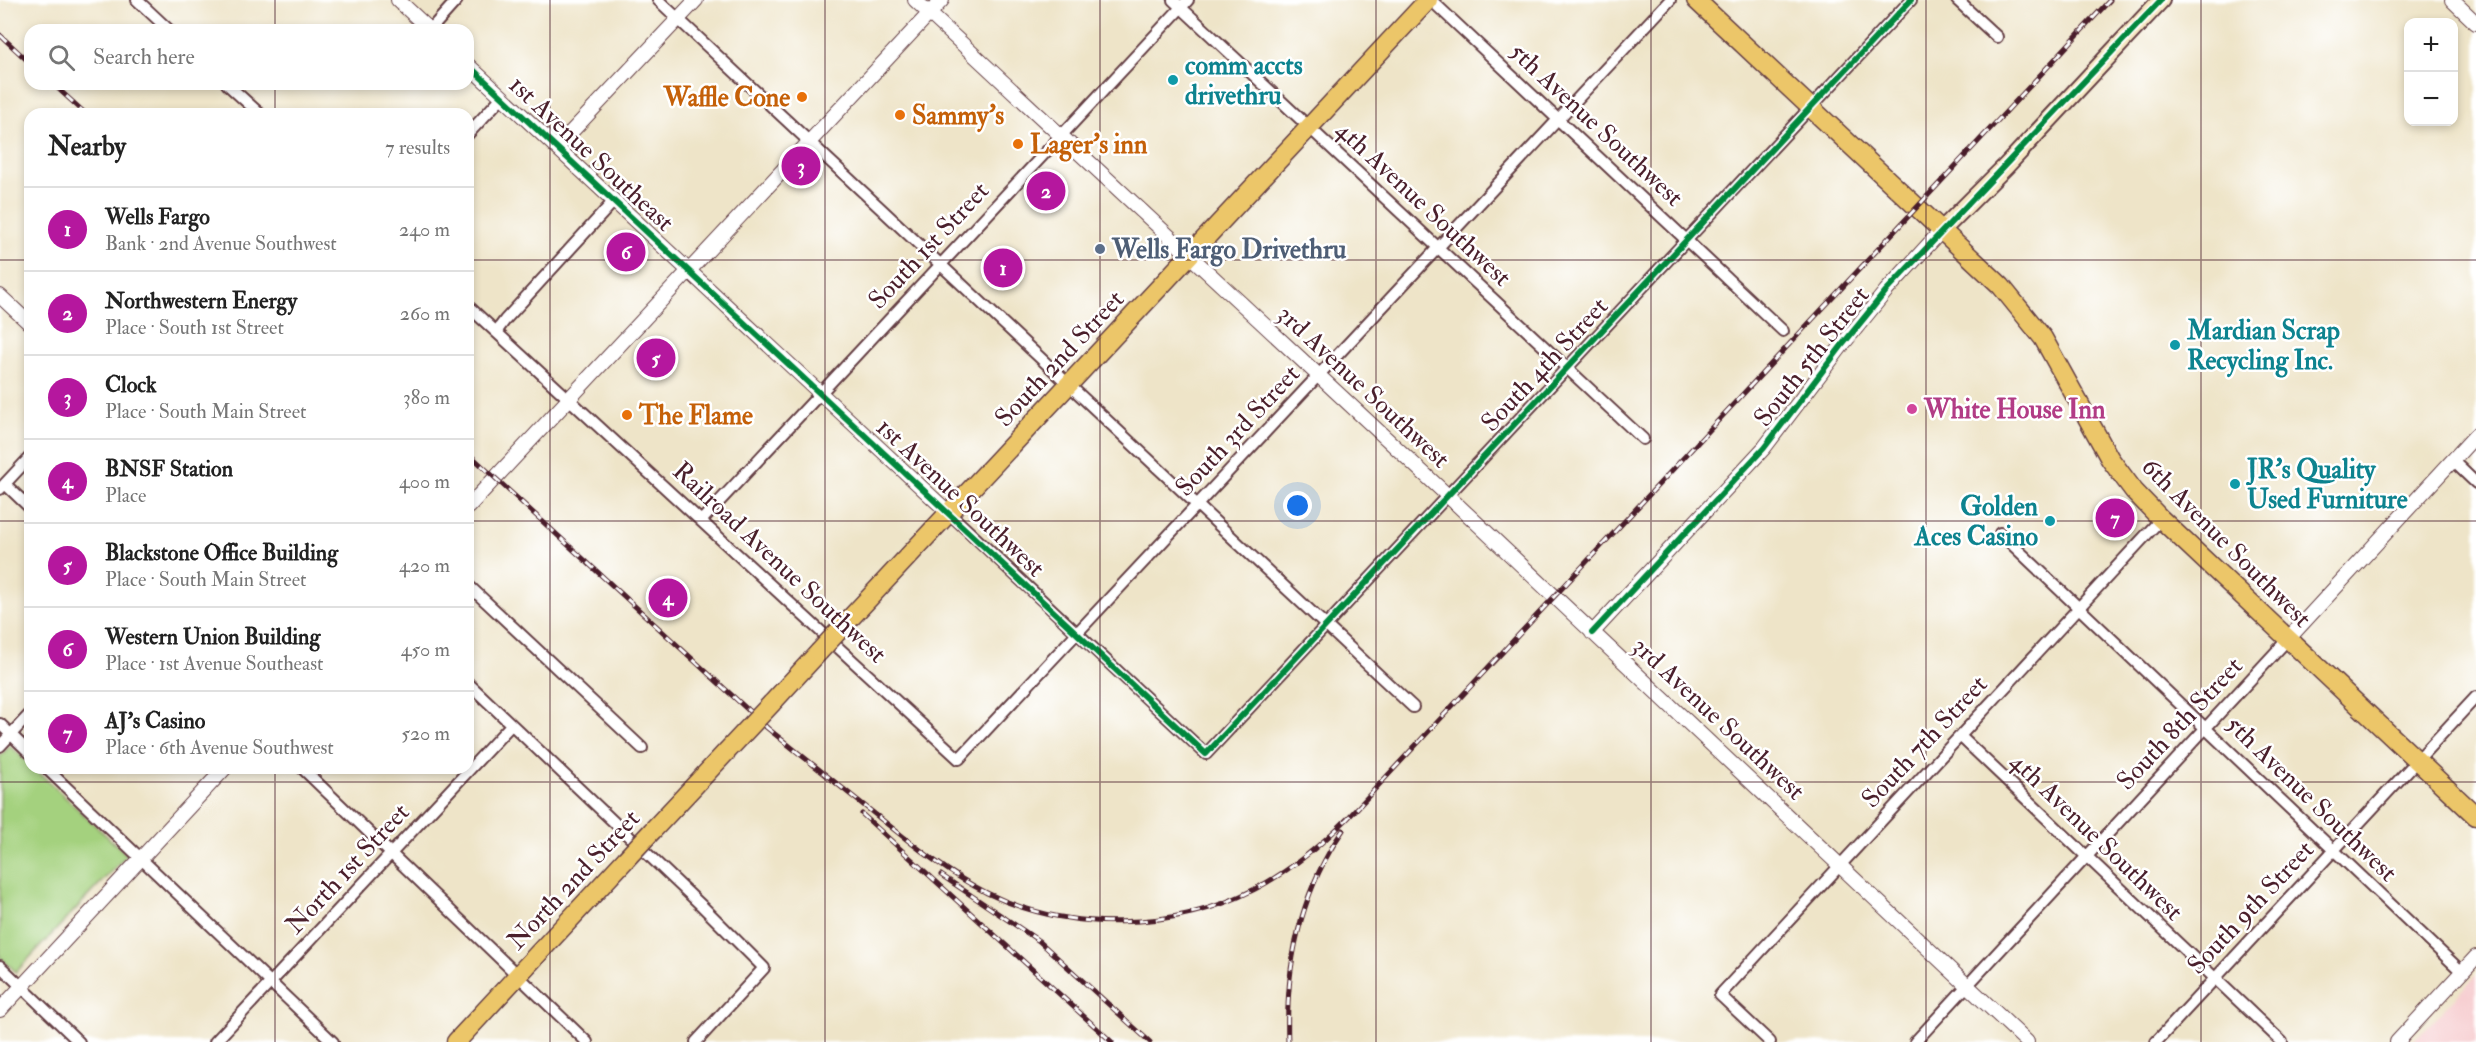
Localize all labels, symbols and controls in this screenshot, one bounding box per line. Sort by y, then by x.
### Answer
map controls [2404,18,2458,126]
button: + [2404,18,2458,72]
search box [24,24,474,90]
street label: 5th Avenue Southwest [1503,36,1690,213]
icon: search [45,41,78,74]
text: Search here [93,43,195,71]
place label: comm accts drivethru [1185,50,1303,112]
street label: 1st Avenue Southeast [502,69,681,238]
button: − [2404,72,2458,126]
marker: comm accts drivethru [1166,73,1180,87]
place label: Waffle Cone [663,82,790,114]
marker: Waffle Cone [795,90,809,104]
place label: Sammy's [912,100,1004,133]
marker: Sammy's [893,108,907,122]
street label: 4th Avenue Southwest [1329,114,1518,293]
place label: Lager's inn [1030,129,1148,162]
text: Nearby [48,131,126,163]
text: 7 results [385,135,450,160]
marker: Lager's inn [1011,137,1025,151]
pin: 3 [782,144,820,188]
pin: 2 [1026,168,1066,213]
street label: South 1st Street [862,175,996,316]
text: Wells Fargo [105,203,210,231]
text: 1 [64,217,71,242]
text: 240 m [399,217,450,242]
pin: 6 [606,230,646,274]
text: Bank · 2nd Avenue Southwest [105,231,337,256]
place label: Wells Fargo Drivethru [1111,234,1347,267]
marker: Wells Fargo Drivethru [1093,242,1107,256]
pin: 1 [984,246,1022,290]
street label: South 5th Street [1747,280,1877,433]
street label: South 2nd Street [988,284,1131,434]
text: Northwestern Energy [105,287,297,315]
street label: South 4th Street [1474,291,1615,439]
street label: 3rd Avenue Southwest [1270,298,1456,475]
text: 2 [62,301,73,326]
text: 260 m [400,301,450,326]
text: Place · South 1st Street [105,315,284,340]
place label: Mardian Scrap Recycling Inc. [2186,315,2340,378]
pin: 5 [636,336,676,380]
marker: Mardian Scrap Recycling Inc. [2168,338,2182,352]
street label: South 3rd Street [1169,358,1307,503]
text: Clock [105,371,157,399]
text: 3 [64,385,71,410]
text: 380 m [403,385,450,410]
place label: White House Inn [1923,394,2106,426]
text: Place · South Main Street [105,399,307,424]
place label: The Flame [638,400,753,432]
marker: White House Inn [1905,402,1919,416]
marker: The Flame [620,408,634,422]
street label: 1st Avenue Southwest [869,411,1051,584]
street label: 6th Avenue Southwest [2135,451,2318,634]
place label: JR's Quality Used Furniture [2245,454,2408,516]
text: BNSF Station [105,455,233,483]
street label: Railroad Avenue Southwest [666,455,893,670]
text: 4 [62,469,73,494]
text: 400 m [399,469,450,494]
marker: JR's Quality Used Furniture [2228,477,2242,491]
text: Place [105,483,146,508]
your location [1283,491,1312,520]
place label: Golden Aces Casino [1913,491,2039,553]
pin: 7 [2096,496,2134,540]
marker: Golden Aces Casino [2043,514,2057,528]
text: Blackstone Office Building [105,539,338,567]
text: 5 [63,553,72,578]
text: 420 m [399,553,450,578]
text: Place · South Main Street [105,567,307,592]
pin: 4 [648,576,688,620]
text: Western Union Building [105,623,320,651]
street label: 3rd Avenue Southwest [1625,630,1811,807]
text: 6 [62,637,73,662]
text: 450 m [401,637,450,662]
street label: South 8th Street [2110,650,2250,797]
text: Place · 1st Avenue Southeast [105,651,324,676]
street label: South 7th Street [1855,669,1994,815]
text: AJ's Casino [105,707,205,735]
street label: 5th Avenue Southwest [2219,709,2404,889]
text: 7 [63,721,72,746]
text: 520 m [401,721,450,746]
text: Place · 6th Avenue Southwest [105,735,334,760]
street label: 4th Avenue Southwest [2003,746,2190,928]
street label: North 1st Street [279,797,416,941]
street label: North 2nd Street [501,803,647,956]
street label: South 9th Street [2181,834,2321,981]

